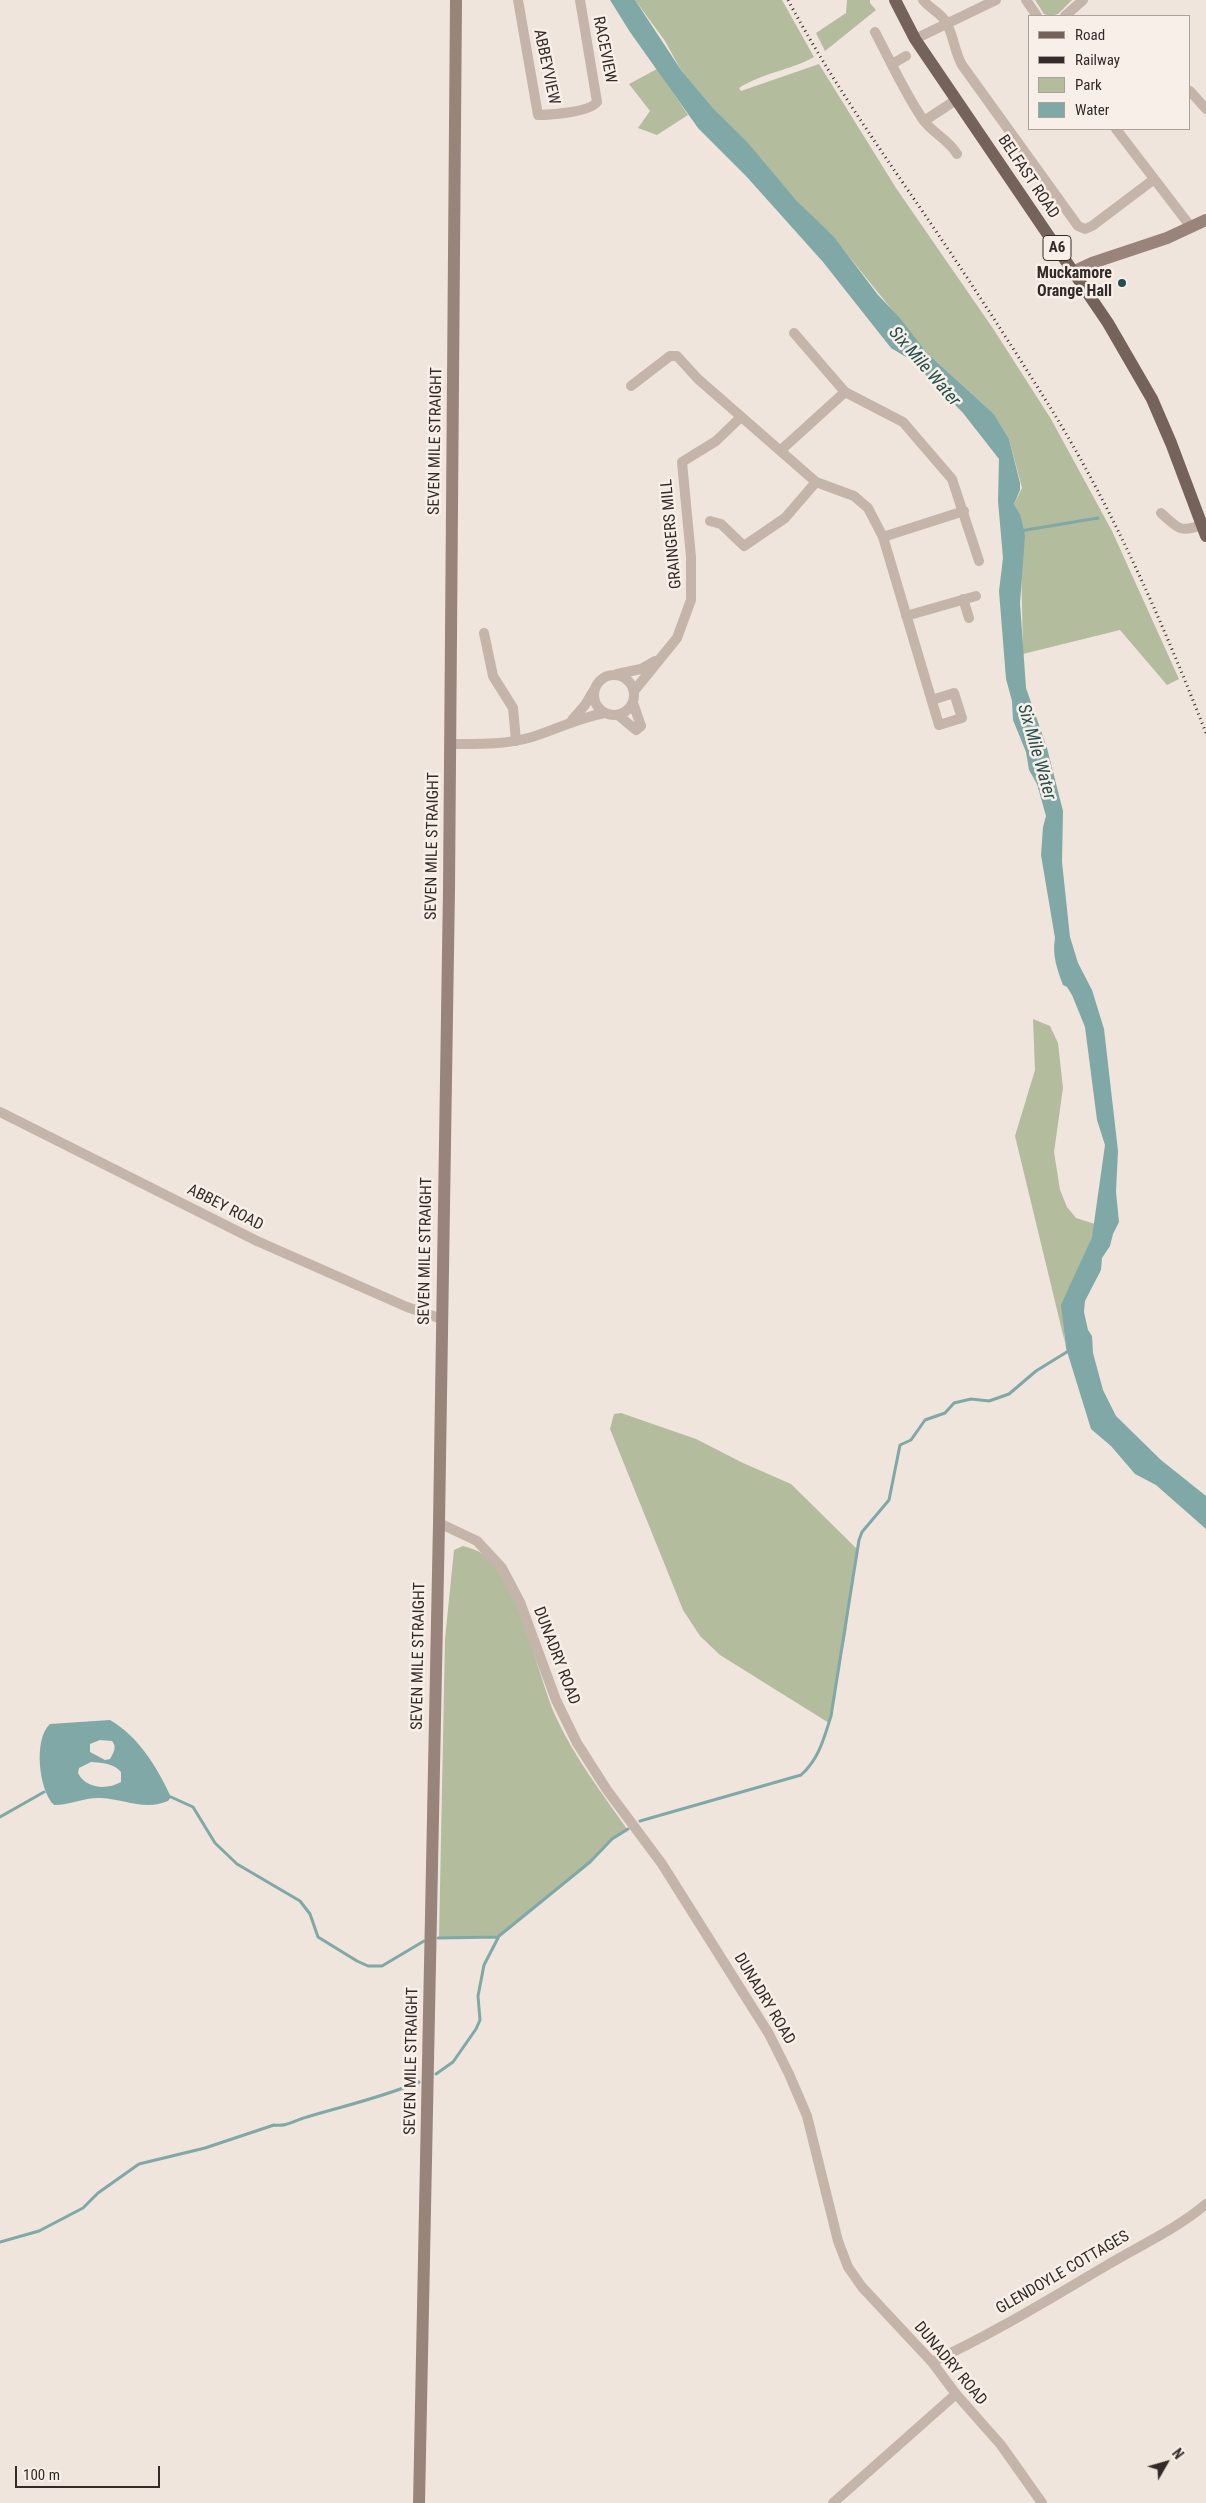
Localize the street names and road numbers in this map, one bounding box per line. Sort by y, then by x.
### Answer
street label: RACEVIEW [588,15,620,85]
street label: ABBEYVIEW [529,28,563,106]
street label: BELFAST ROAD [993,132,1063,222]
road number: A6 [1043,236,1071,260]
street label: SEVEN MILE STRAIGHT [425,367,447,515]
street label: GRAINGERS MILL [658,478,686,590]
street label: SEVEN MILE STRAIGHT [422,772,444,920]
street label: SEVEN MILE STRAIGHT [415,1177,437,1325]
street label: ABBEY ROAD [184,1181,266,1235]
street label: SEVEN MILE STRAIGHT [408,1582,430,1730]
street label: DUNADRY ROAD [529,1604,583,1708]
street label: DUNADRY ROAD [729,1950,799,2048]
street label: SEVEN MILE STRAIGHT [401,1987,423,2135]
street label: GLENDOYLE COTTAGES [993,2227,1133,2319]
street label: DUNADRY ROAD [910,2318,990,2410]

